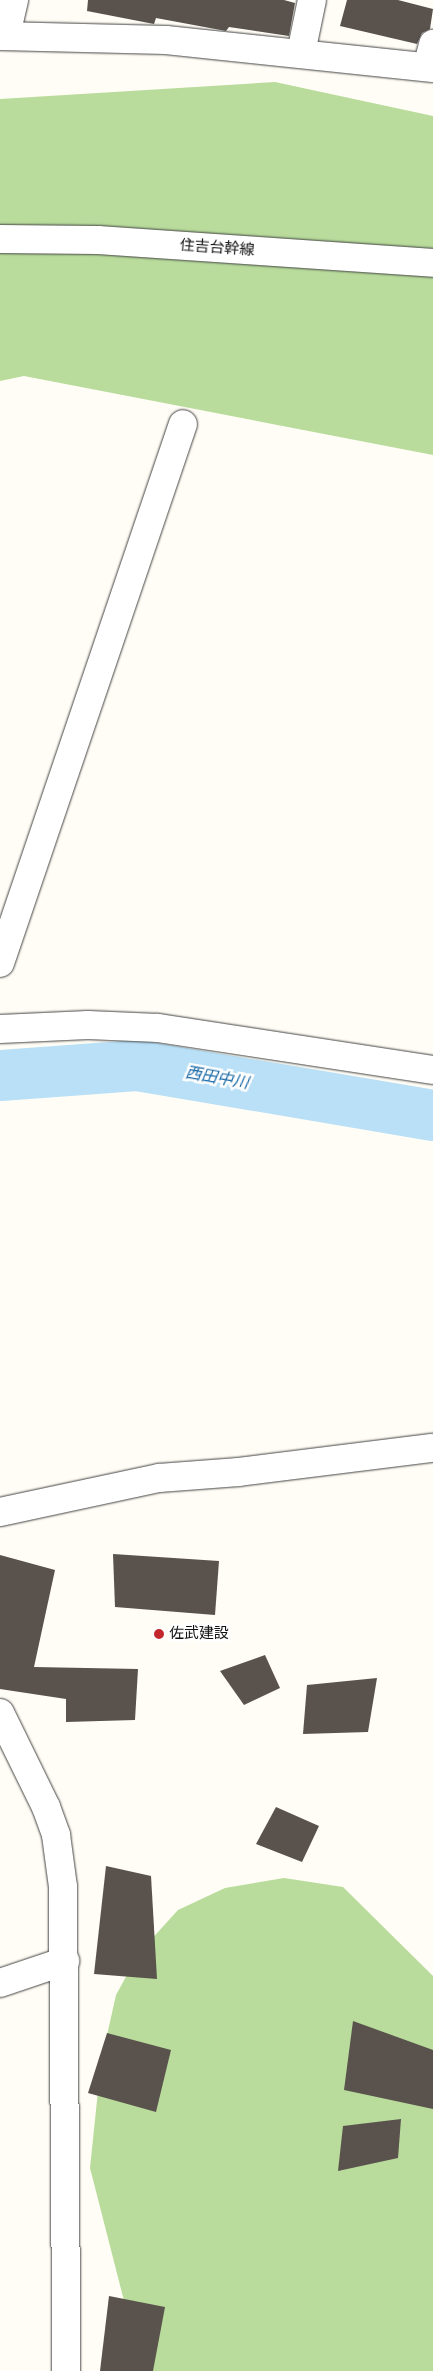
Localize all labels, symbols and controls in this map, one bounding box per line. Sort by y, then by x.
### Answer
street label: 住吉台幹線 [179,236,255,260]
water label: 西田中川 [184,1063,250,1093]
place label: 佐武建設 [169,1625,229,1643]
marker: 佐武建設 [153,1628,165,1640]

